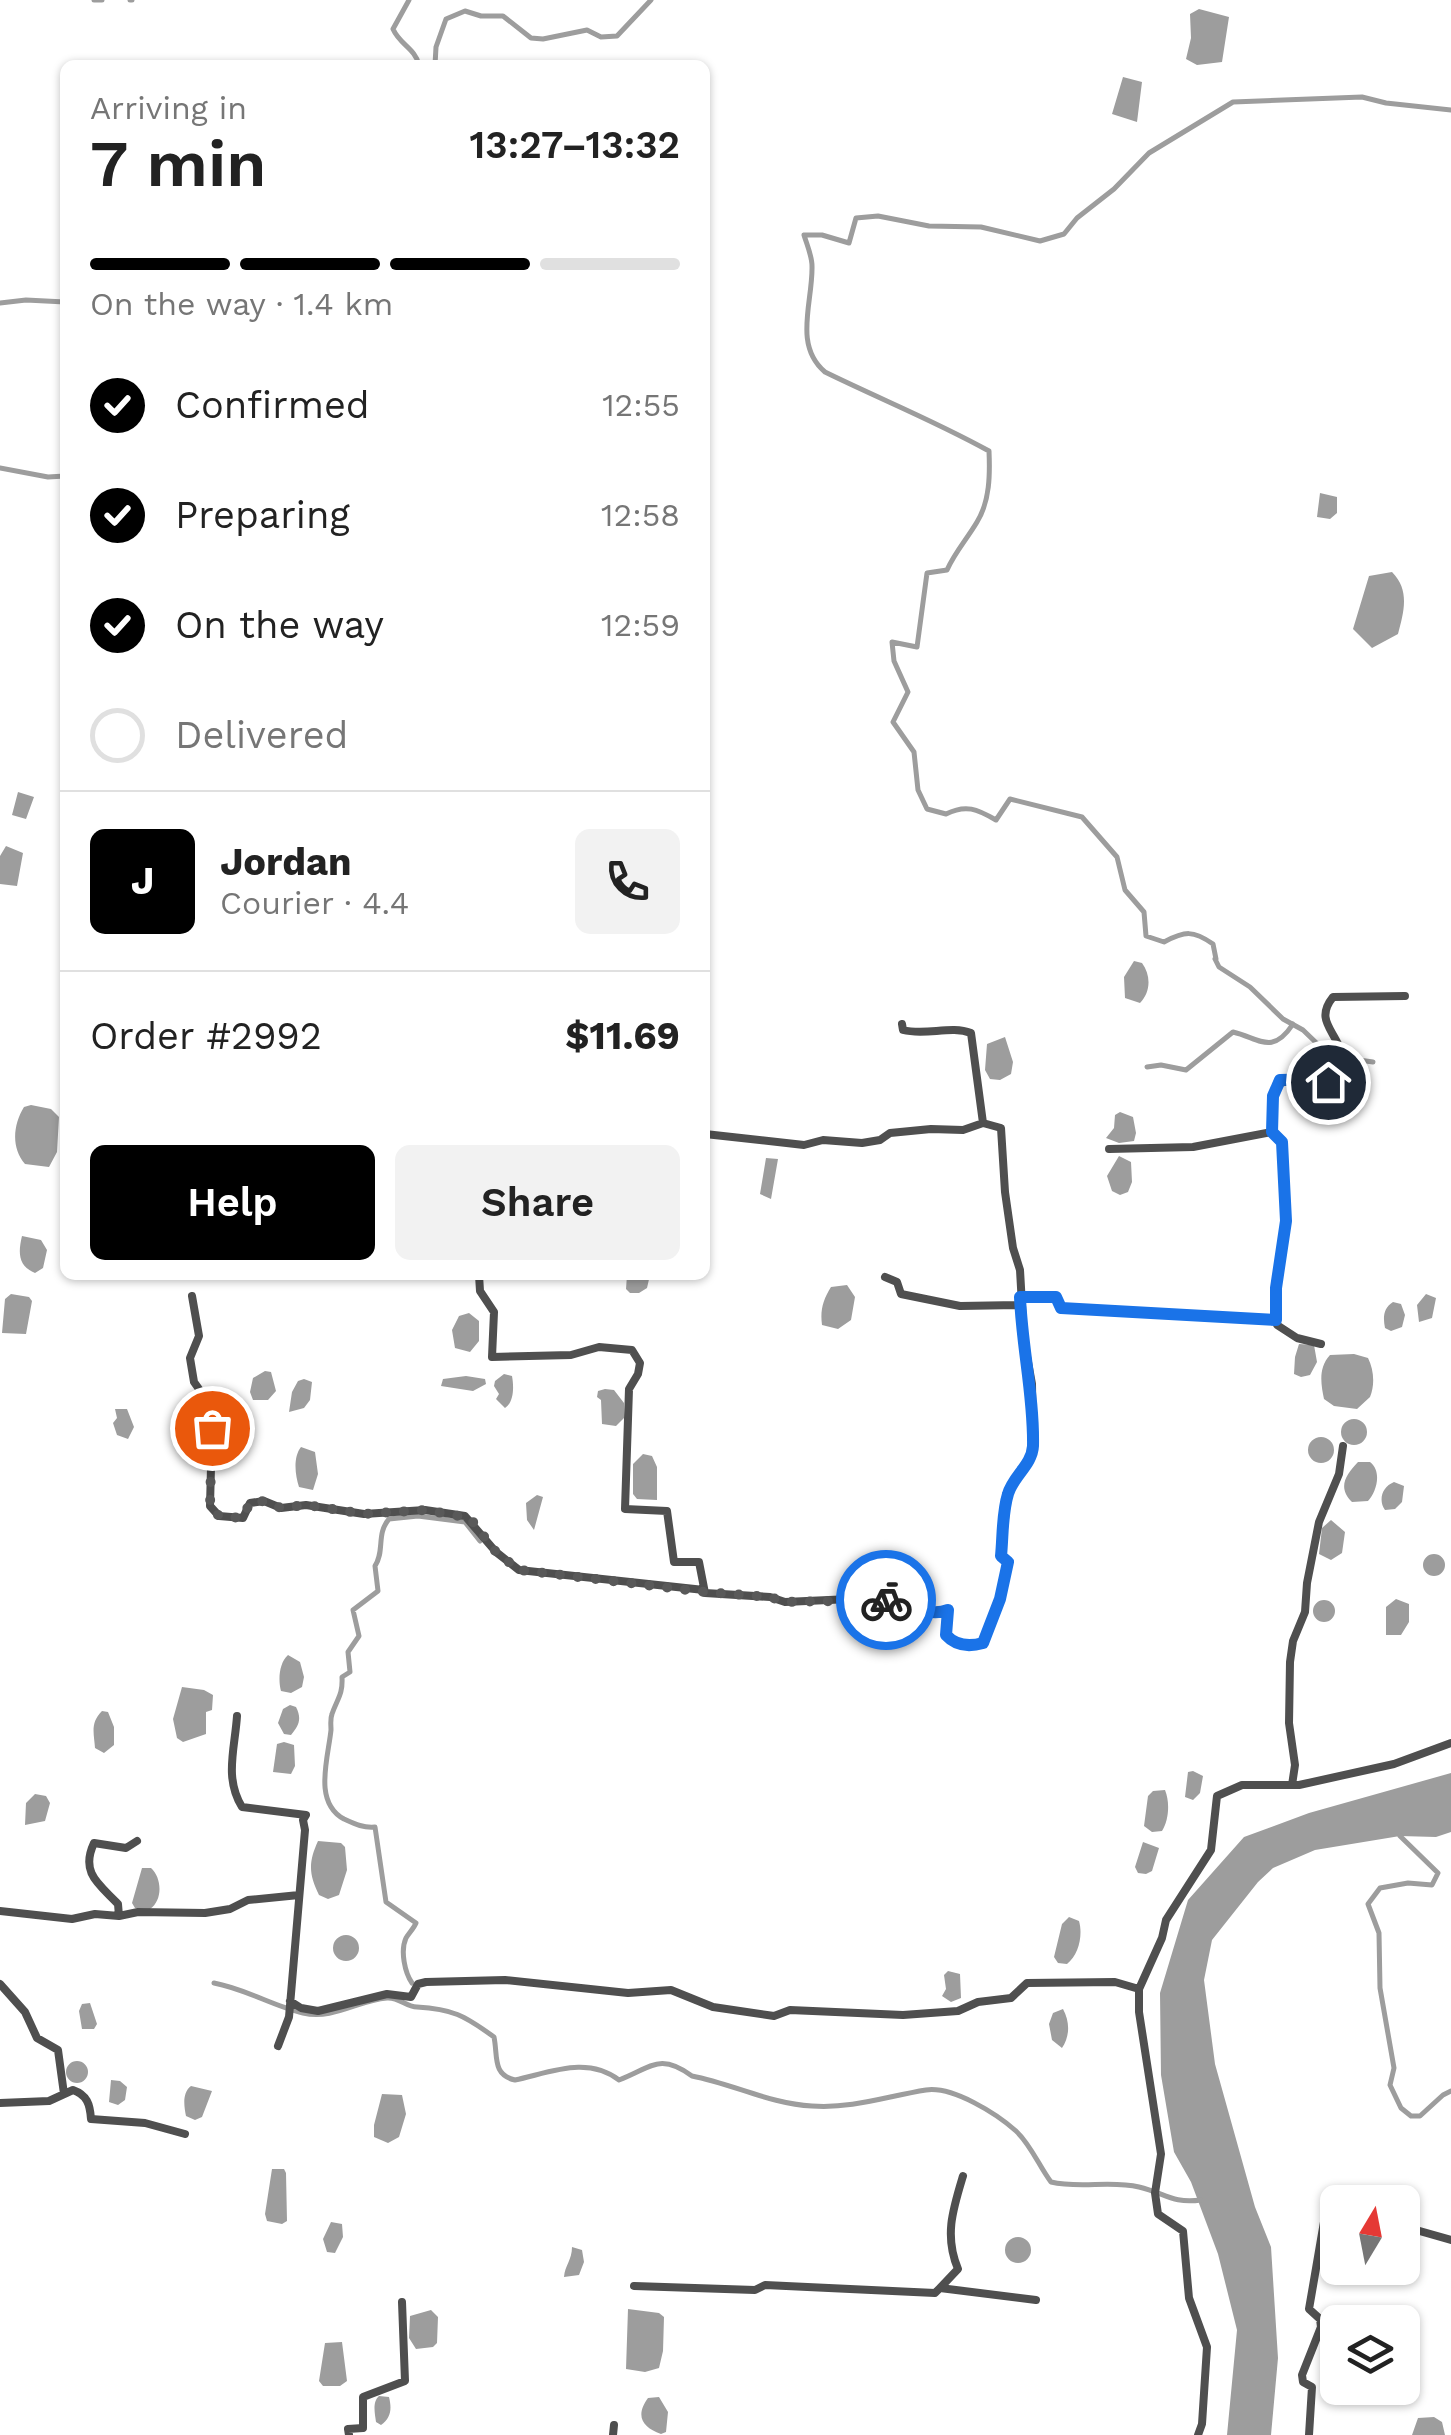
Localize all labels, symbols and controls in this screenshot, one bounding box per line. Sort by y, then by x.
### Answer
text: Arriving in [90,89,247,127]
text: 13:27–13:32 [470,123,680,167]
text: 7 min [90,126,267,202]
text: On the way · 1.4 km [90,285,393,323]
icon: check [90,378,145,433]
text: Confirmed [175,383,370,427]
text: 12:55 [602,386,680,424]
icon: check [90,488,145,543]
text: Preparing [175,493,350,537]
text: 12:58 [601,496,680,534]
icon: check [90,598,145,653]
text: On the way [175,603,384,647]
text: 12:59 [601,606,680,644]
text: Delivered [175,713,348,757]
button: phone [575,829,680,934]
text: Jordan [220,840,352,884]
text: J [131,859,154,903]
text: Courier · 4.4 [220,884,409,922]
text: Order #2992 [90,1014,322,1058]
text: $11.69 [565,1014,680,1058]
pin [1286,1040,1371,1125]
icon: home [1301,1055,1356,1110]
button: Help [90,1145,375,1260]
button: Share [395,1145,680,1260]
pin [170,1386,255,1471]
icon: bag [185,1401,240,1456]
courier [836,1550,936,1650]
icon: bike [859,1573,914,1628]
north arrow [1320,2185,1420,2285]
map controls [1320,2185,1420,2405]
button: layers [1320,2305,1420,2405]

